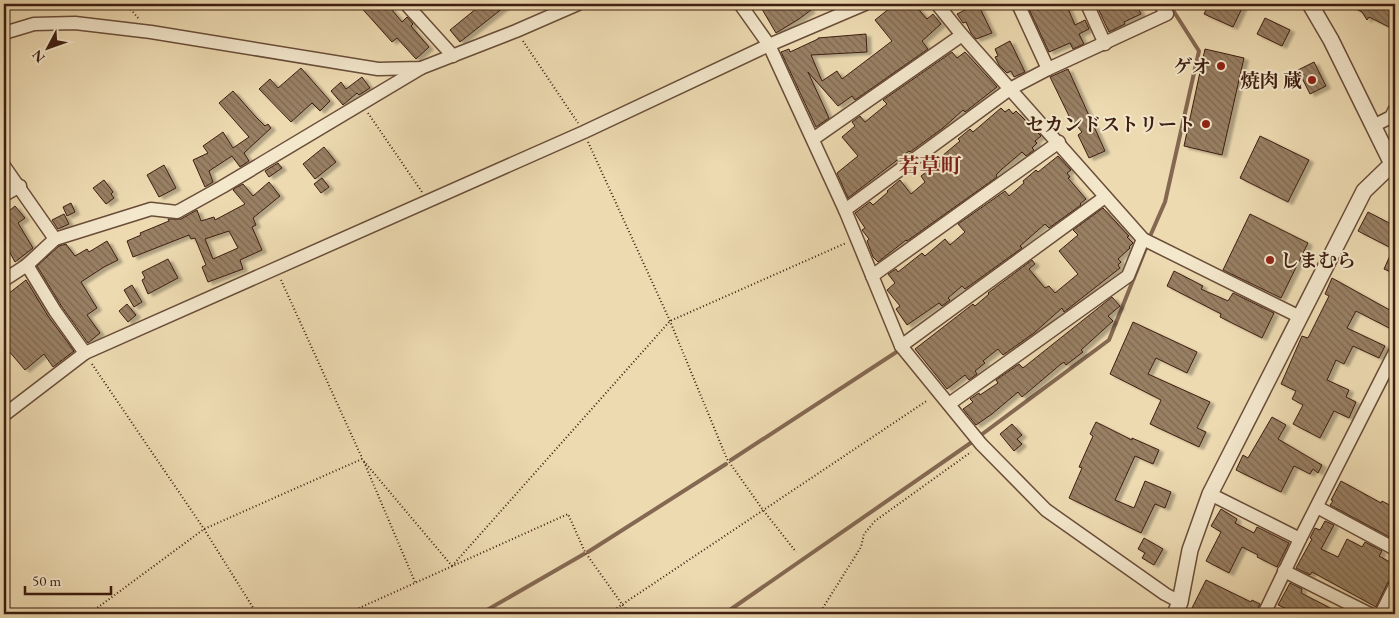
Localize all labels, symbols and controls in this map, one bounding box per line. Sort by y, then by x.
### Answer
north arrow [22,22,72,72]
text: N [27,46,49,67]
place label: ゲオ [1173,54,1211,79]
marker: ゲオ [1215,60,1227,72]
place label: 焼肉 蔵 [1240,68,1302,93]
marker: 焼肉 蔵 [1306,74,1318,86]
place label: セカンドストリート [1025,112,1196,137]
marker: セカンドストリート [1200,118,1212,130]
district label: 若草町 [899,152,962,179]
place label: しまむら [1280,248,1356,273]
marker: しまむら [1264,254,1276,266]
scale bar [25,563,111,595]
text: 50 m [32,571,61,590]

